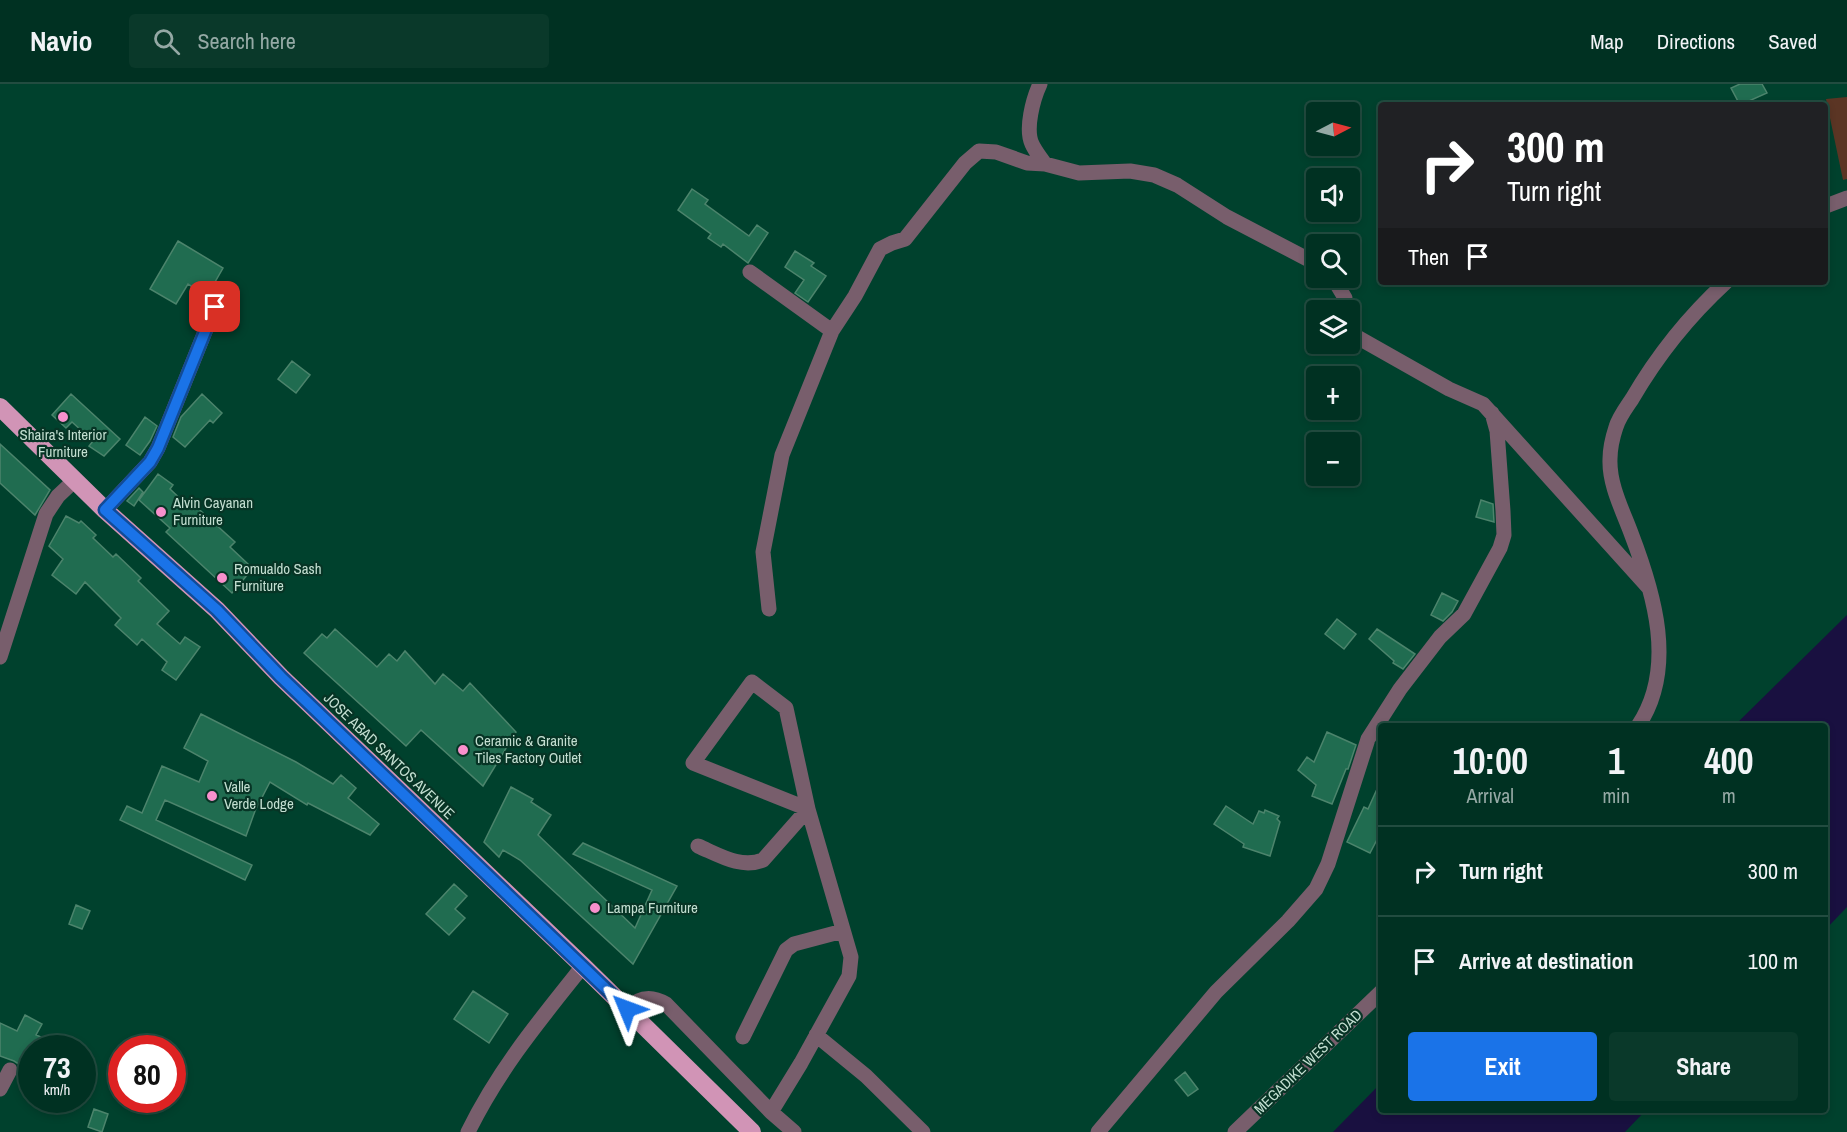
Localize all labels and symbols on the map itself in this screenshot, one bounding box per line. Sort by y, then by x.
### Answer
north arrow [1306,102,1360,156]
pin [189,281,240,332]
marker: Shaira's Interior Furniture [56,410,70,424]
place label: Shaira's Interior Furniture [19,424,107,462]
place label: Alvin Cayanan Furniture [172,492,253,530]
marker: Alvin Cayanan Furniture [154,505,168,519]
place label: Romualdo Sash Furniture [234,558,322,596]
marker: Romualdo Sash Furniture [215,571,229,585]
street label: JOSE ABAD SANTOS AVENUE [319,687,459,824]
place label: Ceramic & Granite Tiles Factory Outlet [475,730,582,768]
marker: Ceramic & Granite Tiles Factory Outlet [456,743,470,757]
place label: Valle Verde Lodge [224,776,294,814]
marker: Valle Verde Lodge [205,789,219,803]
place label: Lampa Furniture [607,897,698,918]
marker: Lampa Furniture [588,901,602,915]
position arrow [595,977,659,1041]
street label: MEGADIKE WEST ROAD [1249,1004,1366,1119]
speed limit sign: 80 [108,1035,186,1113]

